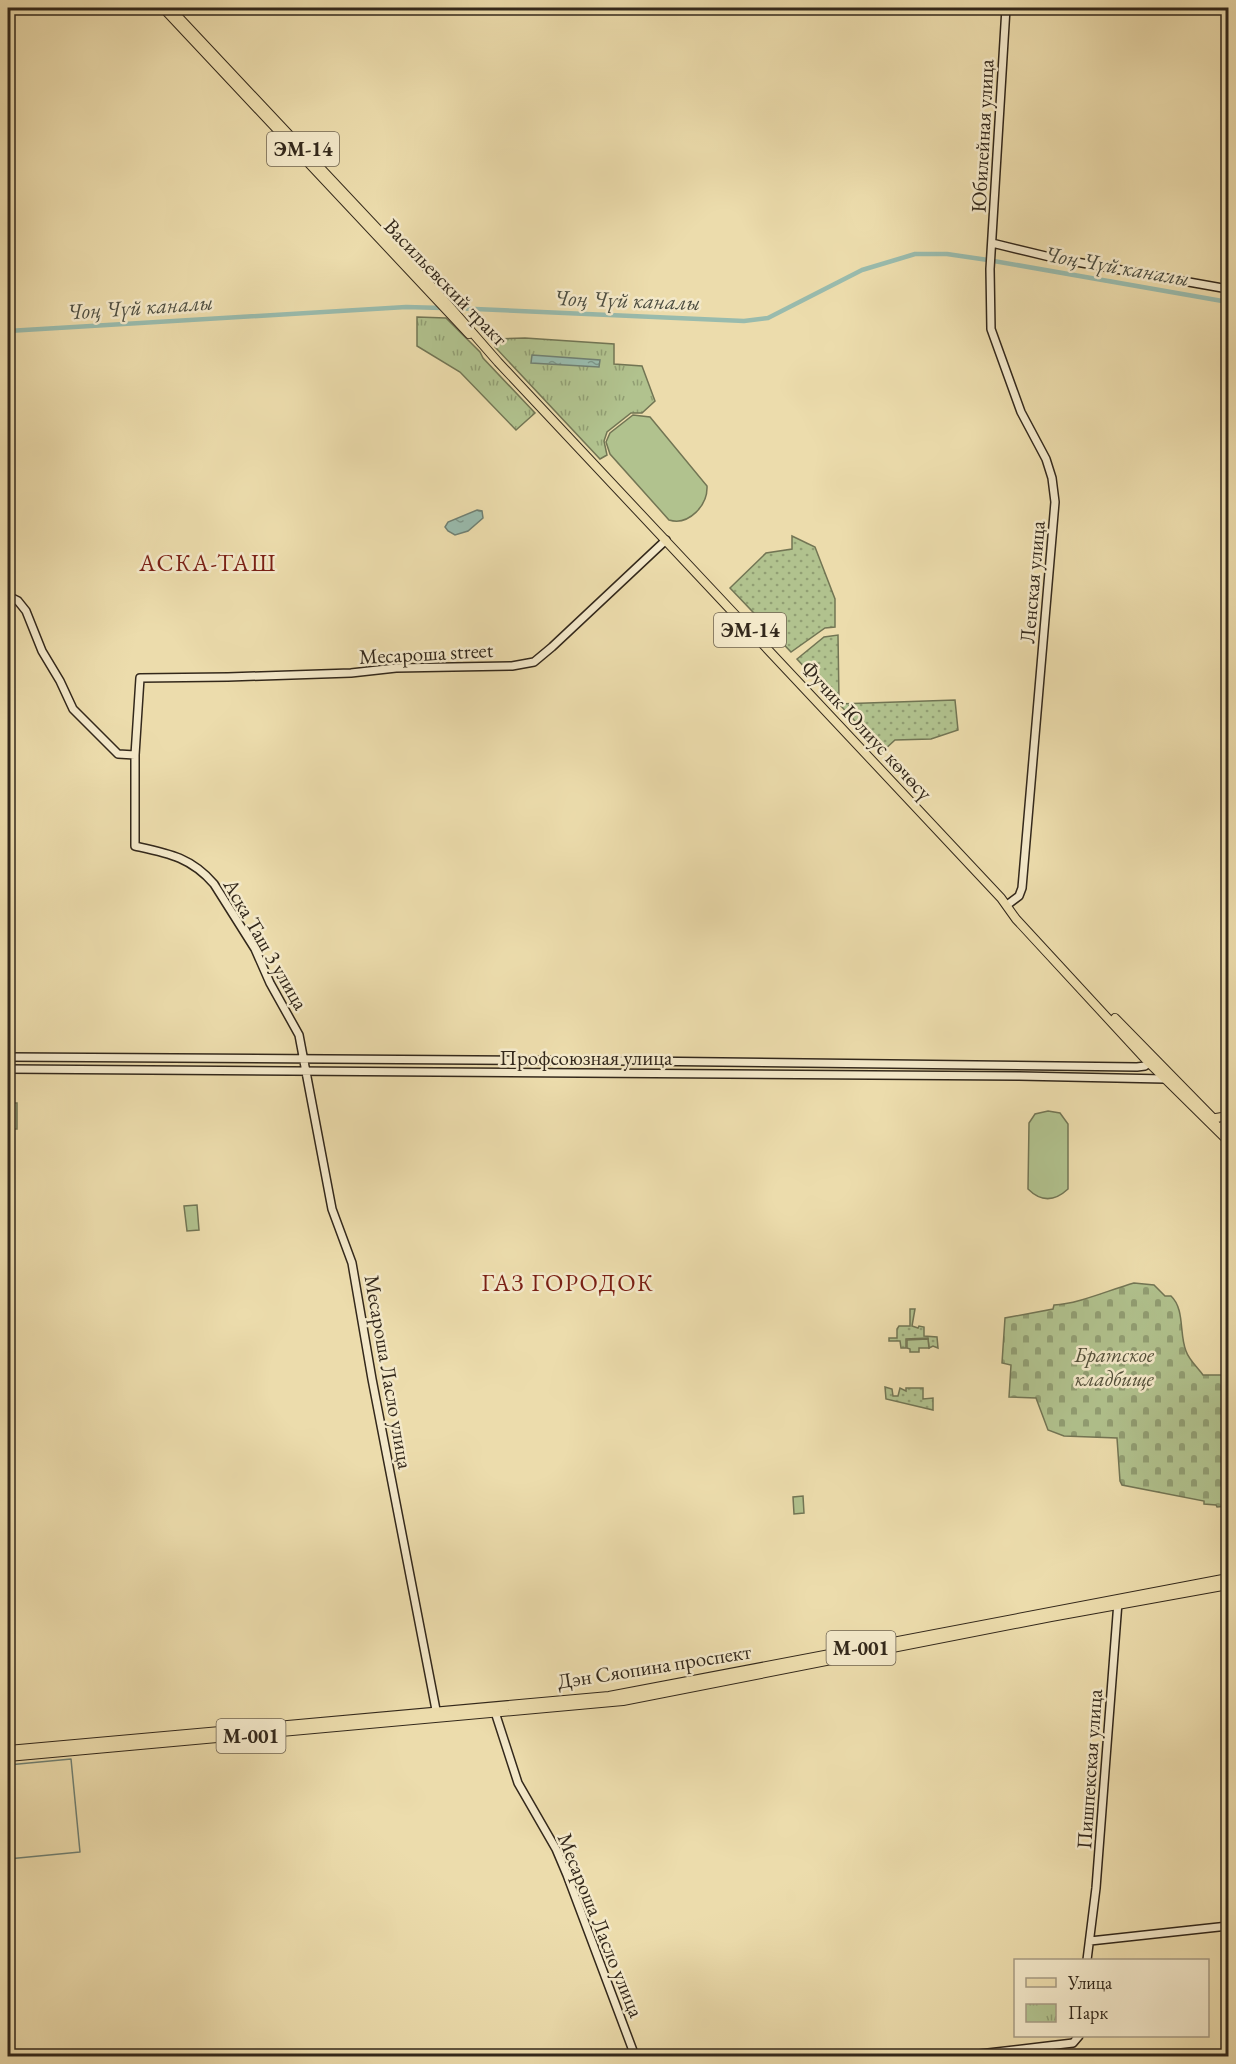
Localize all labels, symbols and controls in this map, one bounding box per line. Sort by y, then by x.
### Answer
street label: Юбилейная улица [964,58,1000,214]
road number: ЭМ-14 [267,132,339,166]
street label: Васильевский тракт [378,213,514,352]
water label: Чоң Чүй каналы [1042,239,1192,293]
water label: Чоң Чүй каналы [553,283,701,317]
water label: Чоң Чүй каналы [66,287,214,327]
street label: Ленская улица [1013,519,1051,644]
district label: АСКА-ТАШ [138,547,277,578]
road number: ЭМ-14 [714,613,786,647]
street label: Месароша street [358,636,494,670]
street label: Фучик Юлиус көчөсү [795,655,939,806]
street label: Аска Таш 3 улица [217,873,315,1015]
street label: Профсоюзная улица [500,1044,673,1071]
district label: ГАЗ ГОРОДОК [482,1267,654,1298]
street label: Месароша Ласло улица [359,1273,419,1472]
park label: Братское кладбище [1073,1341,1155,1392]
road number: M-001 [826,1631,896,1665]
street label: Дэн Сяопина проспект [555,1637,753,1695]
street label: Пишпекская улица [1070,1687,1108,1850]
road number: M-001 [216,1719,286,1753]
street label: Месароша Ласло улица [552,1829,651,2022]
legend [1014,1959,1209,2037]
text: Улица [1067,1971,1113,1994]
text: Парк [1068,2001,1108,2024]

